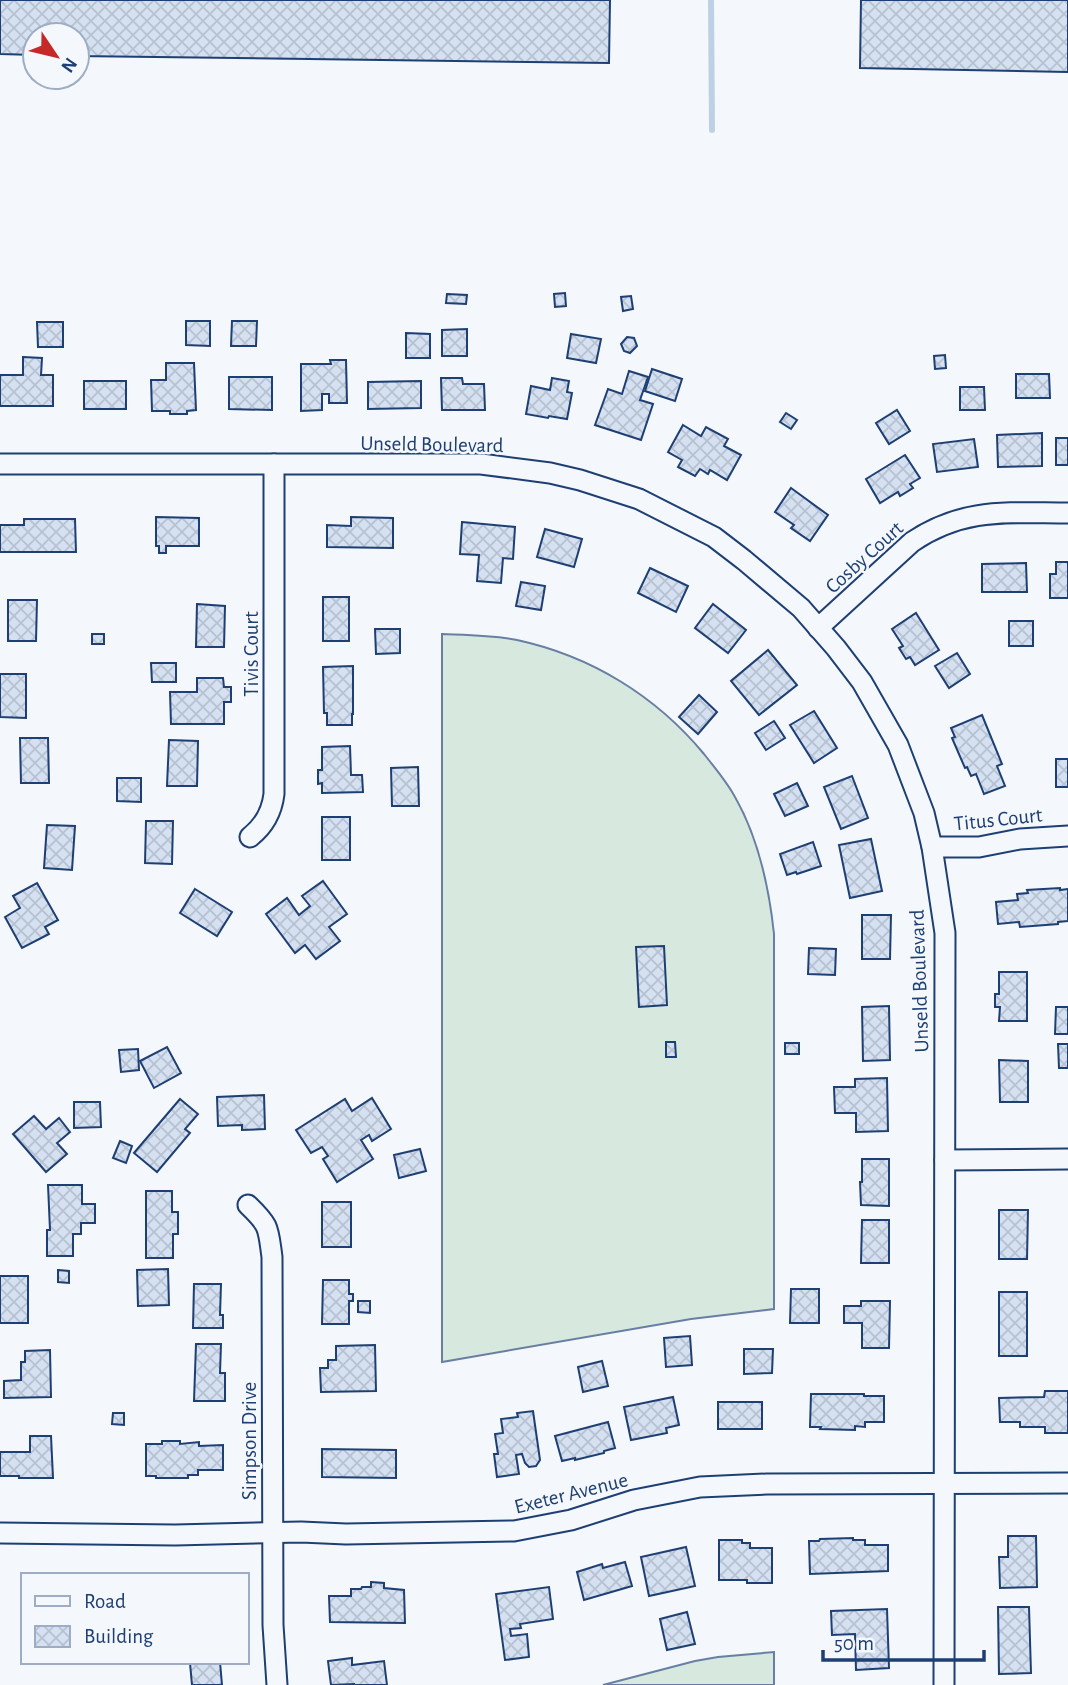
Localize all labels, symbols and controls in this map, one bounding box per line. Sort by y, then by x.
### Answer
north arrow [21,21,91,91]
text: N [57,54,80,76]
street label: Unseld Boulevard [360,433,504,456]
street label: Cosby Court [822,517,907,597]
street label: Tivis Court [241,611,262,697]
street label: Titus Court [953,804,1044,835]
street label: Unseld Boulevard [907,909,932,1053]
street label: Simpson Drive [239,1382,260,1500]
street label: Exeter Avenue [512,1469,630,1518]
legend [21,1573,248,1664]
text: Road [84,1591,126,1612]
scale bar [823,1618,984,1662]
text: Building [84,1626,154,1647]
text: 50 m [834,1633,874,1654]

